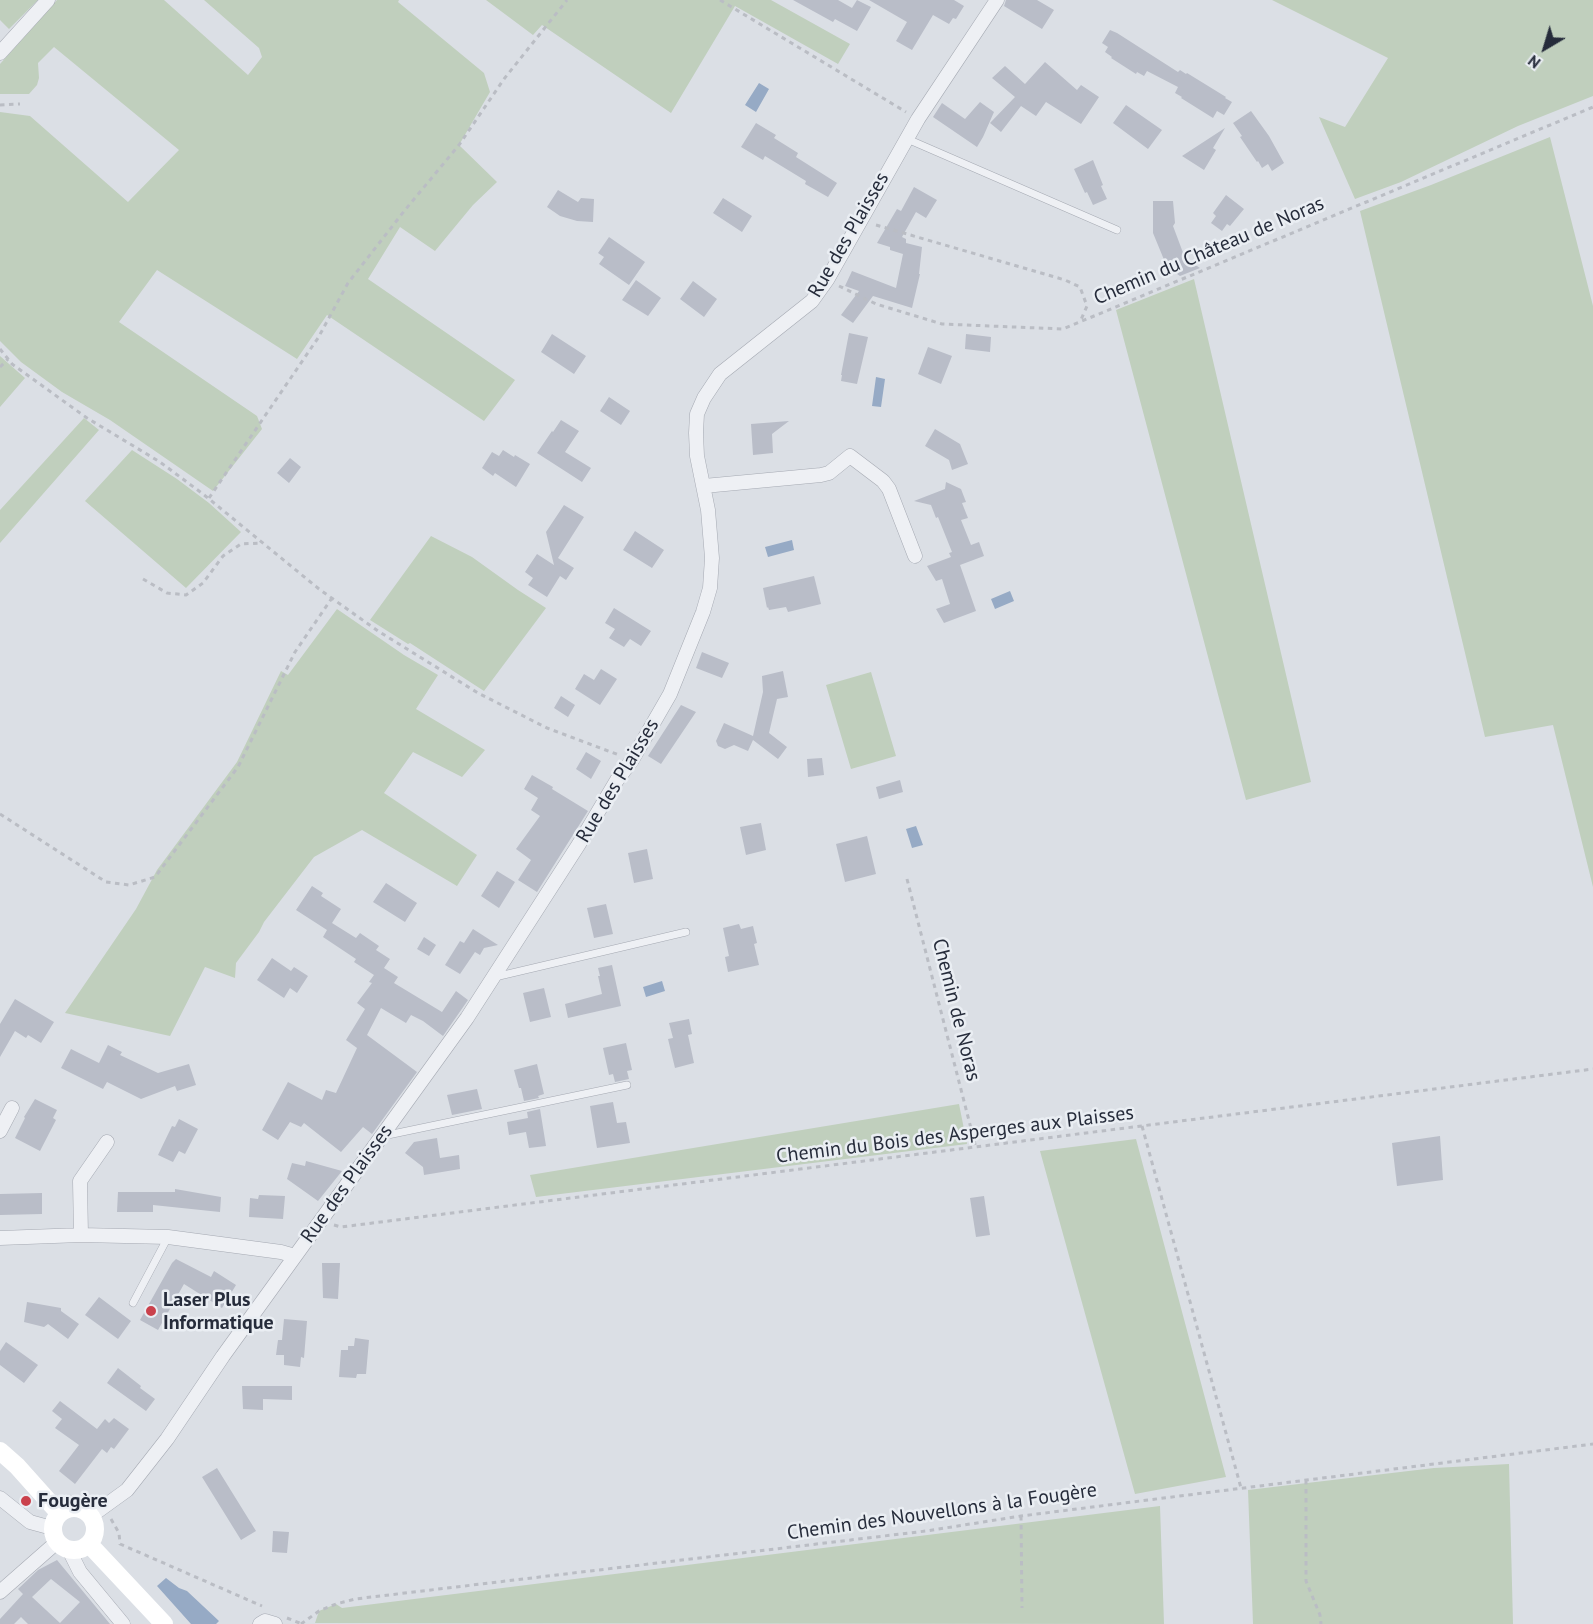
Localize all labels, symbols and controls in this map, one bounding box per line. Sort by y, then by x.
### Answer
north arrow [1515,18,1575,78]
text: N [1524,51,1544,73]
street label: Rue des Plaisses [804,168,894,302]
street label: Chemin du Château de Noras [1090,192,1328,310]
street label: Rue des Plaisses [572,715,664,847]
street label: Chemin de Noras [927,936,985,1084]
street label: Chemin du Bois des Asperges aux Plaisses [775,1101,1135,1169]
street label: Rue des Plaisses [296,1120,398,1248]
place label: Laser Plus Informatique [163,1288,274,1335]
marker: Laser Plus Informatique [144,1304,158,1318]
street label: Chemin des Nouvellons à la Fougère [785,1478,1099,1546]
place label: Fougère [38,1489,108,1513]
marker: Fougère [19,1494,33,1508]

